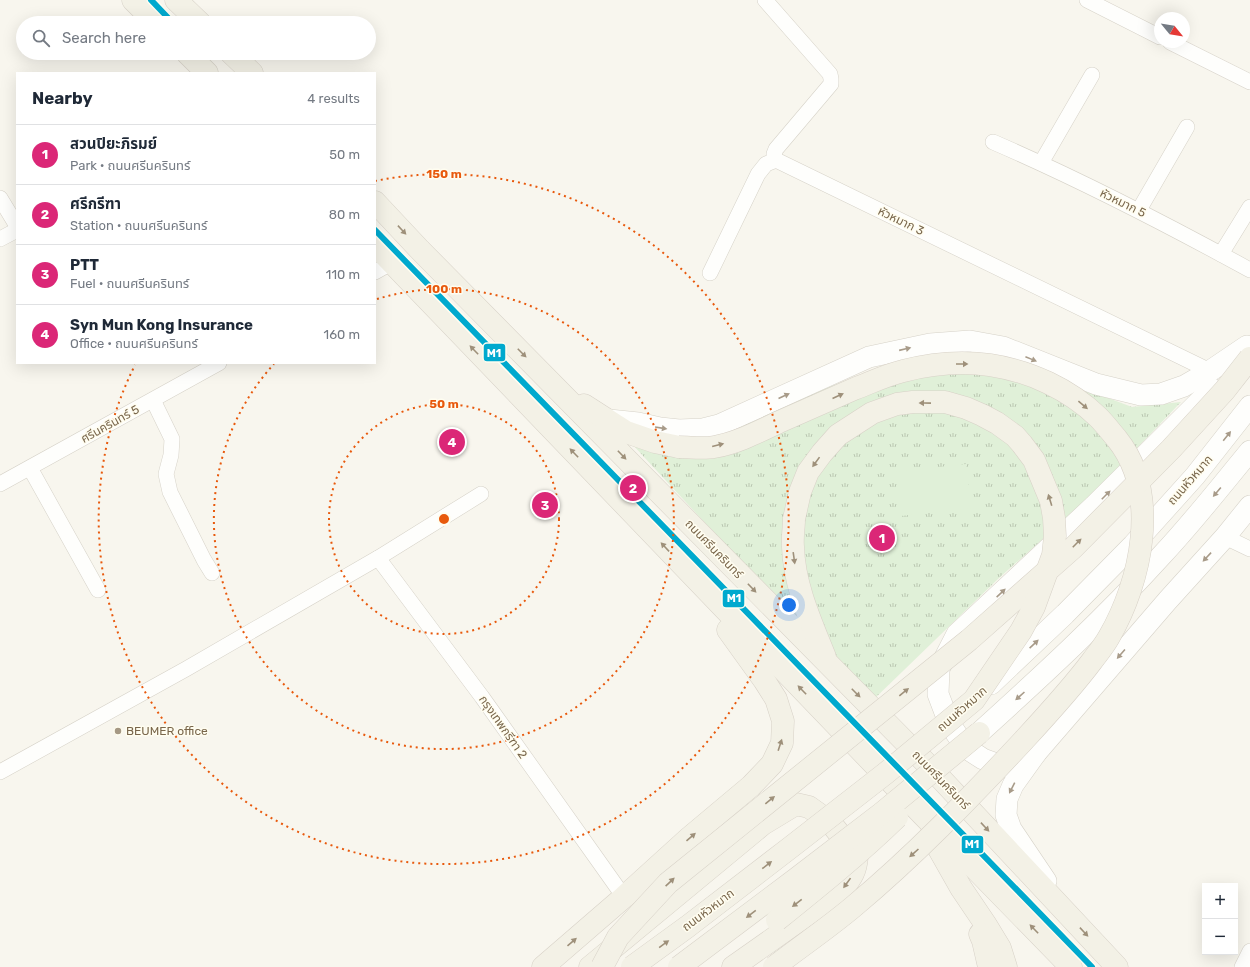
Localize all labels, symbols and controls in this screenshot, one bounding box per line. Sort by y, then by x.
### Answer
north arrow [1154,12,1190,48]
search box [16,16,376,60]
icon: search [30,27,52,49]
text: Search here [62,29,146,47]
text: Nearby [32,88,93,108]
text: 4 results [307,91,360,106]
text: สวนปิยะภิรมย์ [70,135,157,153]
text: 1 [42,147,48,162]
text: 50 m [329,147,360,162]
text: Park · ถนนศรีนครินทร์ [70,158,190,173]
text: 150 m [426,167,462,181]
street label: หัวหมาก 5 [1098,186,1148,220]
text: ศรีกรีฑา [70,195,121,213]
street label: หัวหมาก 3 [876,204,926,238]
text: 2 [41,207,49,222]
text: 80 m [329,207,360,222]
text: Station · ถนนศรีนครินทร์ [70,218,207,233]
one-way arrow [397,225,407,235]
text: PTT [70,256,99,274]
text: 3 [41,267,49,282]
text: 110 m [326,267,360,282]
text: Fuel · ถนนศรีนครินทร์ [70,276,189,291]
text: 100 m [426,282,462,296]
text: Syn Mun Kong Insurance [70,316,253,334]
text: 4 [41,327,49,342]
text: 160 m [324,327,360,342]
text: Office · ถนนศรีนครินทร์ [70,336,198,351]
line badge: M1 [483,343,506,362]
one-way arrow [470,345,479,355]
one-way arrow [899,346,911,352]
text: M1 [487,347,501,360]
one-way arrow [517,348,527,358]
one-way arrow [1026,356,1038,362]
one-way arrow [956,361,969,367]
one-way arrow [779,393,790,399]
one-way arrow [832,393,844,400]
text: 50 m [429,397,459,411]
one-way arrow [919,399,931,406]
one-way arrow [1078,400,1088,409]
street label: ศรีนครินทร์ 5 [78,402,142,446]
one-way arrow [655,425,667,431]
pin: 4 [439,427,465,457]
one-way arrow [1222,431,1231,442]
one-way arrow [711,442,724,448]
one-way arrow [569,448,579,458]
one-way arrow [617,450,627,460]
street label: ถนนหัวหมาก [1165,452,1215,508]
one-way arrow [812,456,820,467]
pin: 2 [620,473,646,503]
one-way arrow [1212,486,1221,497]
pin: 3 [532,490,558,520]
one-way arrow [1101,490,1111,500]
one-way arrow [1047,494,1053,506]
centre of rings [437,512,451,526]
street label: ถนนศรีนครินทร์ [682,517,746,582]
pin: 1 [869,523,895,553]
one-way arrow [1072,539,1082,548]
one-way arrow [660,542,669,552]
one-way arrow [791,552,797,564]
one-way arrow [1202,552,1212,562]
one-way arrow [747,583,757,593]
one-way arrow [996,588,1006,598]
line badge: M1 [722,589,745,608]
text: M1 [727,592,741,605]
your location [779,595,799,615]
one-way arrow [1029,640,1038,649]
one-way arrow [1116,649,1125,660]
street label: ถนนหัวหมาก [934,684,990,734]
one-way arrow [797,685,807,695]
one-way arrow [851,688,861,698]
one-way arrow [899,688,910,697]
one-way arrow [1015,691,1024,700]
street label: กรุงเทพกรีฑา 2 [476,693,530,761]
place label: BEUMER office [126,724,208,738]
marker: BEUMER office [113,726,123,736]
one-way arrow [777,739,783,751]
street label: ถนนศรีนครินทร์ [909,748,973,813]
one-way arrow [1009,782,1016,793]
one-way arrow [765,796,776,805]
one-way arrow [981,822,990,832]
one-way arrow [685,832,696,841]
line badge: M1 [961,835,984,854]
text: M1 [965,838,979,851]
one-way arrow [909,848,919,857]
one-way arrow [762,861,773,870]
one-way arrow [664,878,675,887]
one-way arrow [843,878,851,888]
map controls [1202,883,1238,955]
button: + [1202,883,1238,919]
street label: ถนนหัวหมาก [679,886,737,934]
one-way arrow [792,899,803,908]
one-way arrow [745,910,756,918]
button: − [1202,919,1238,955]
one-way arrow [1029,924,1039,934]
one-way arrow [1079,927,1089,937]
one-way arrow [567,937,578,946]
one-way arrow [658,940,669,948]

